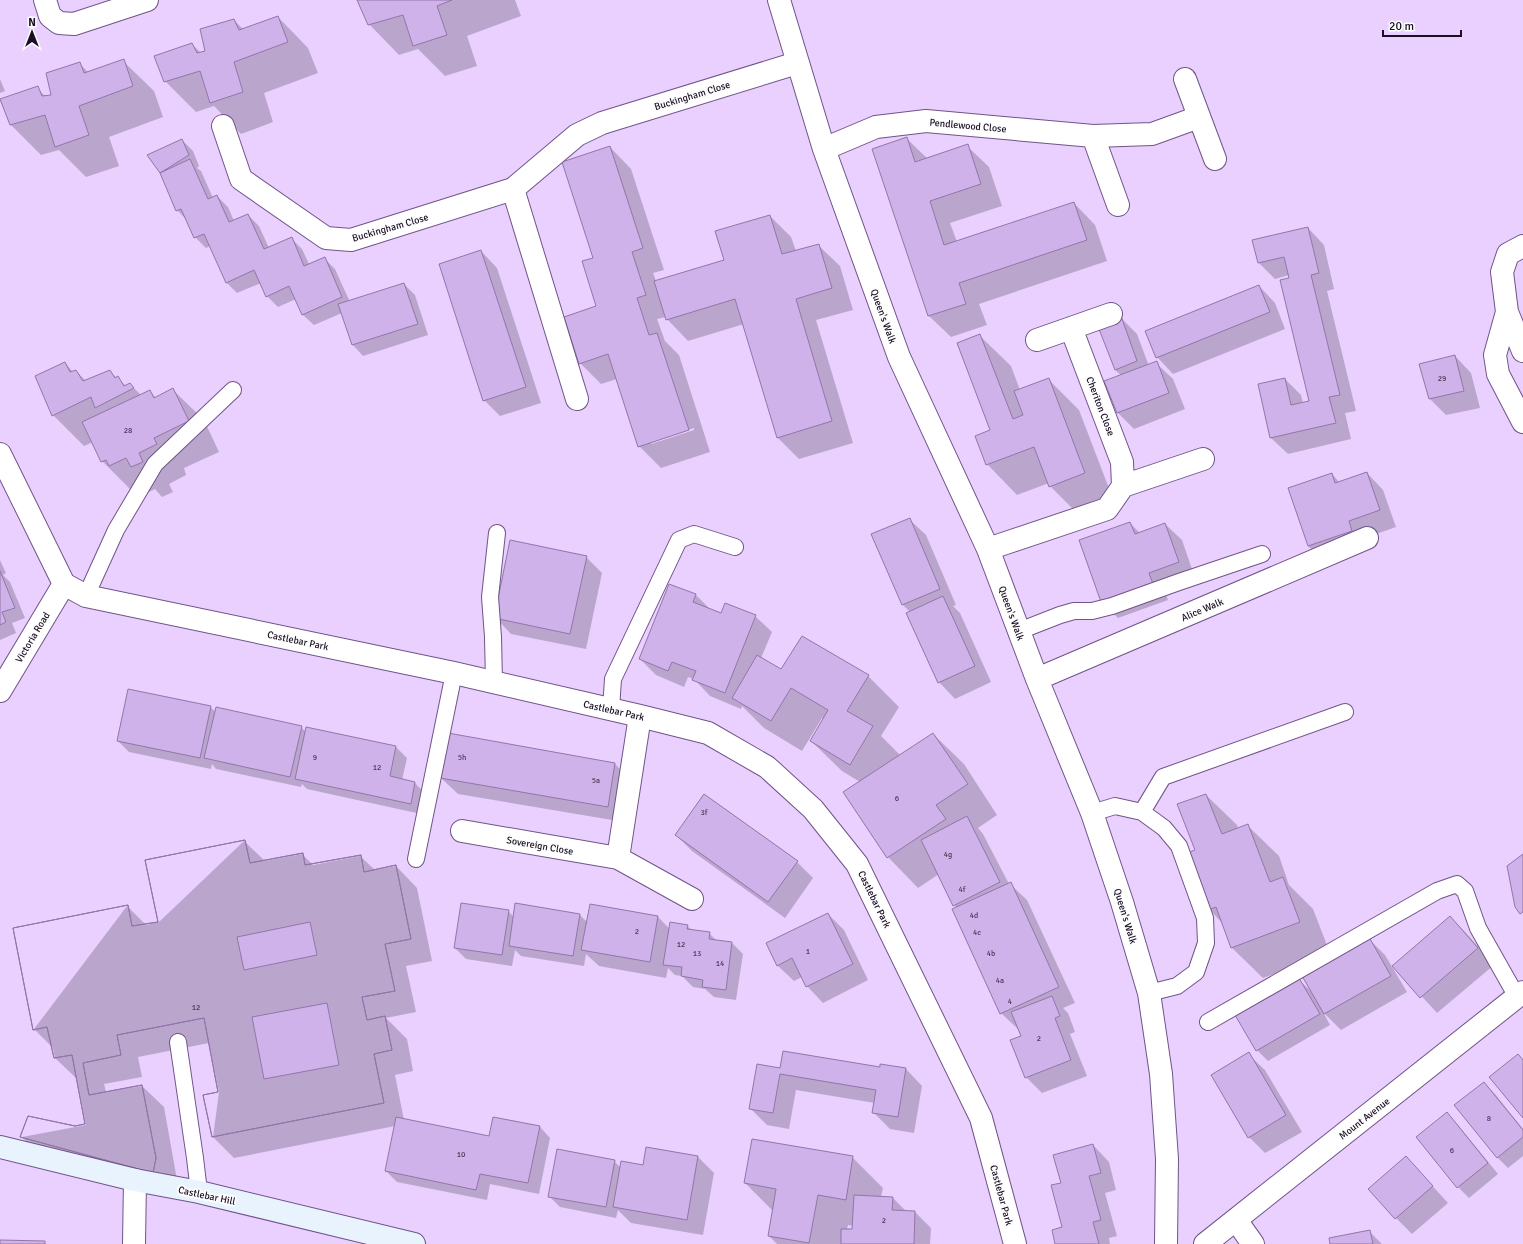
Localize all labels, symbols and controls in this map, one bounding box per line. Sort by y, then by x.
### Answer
north arrow [12,12,52,52]
scale bar [1383,12,1461,38]
text: N [28,16,36,29]
text: 20 m [1389,19,1414,34]
street label: Buckingham Close [653,79,732,113]
street label: Pendlewood Close [929,117,1007,135]
street label: Buckingham Close [351,211,430,245]
street label: Queen's Walk [868,287,898,345]
house number: 29 [1438,373,1446,383]
street label: Cheriton Close [1083,375,1117,438]
house number: 28 [124,425,132,435]
street label: Queen's Walk [996,584,1026,642]
street label: Alice Walk [1180,596,1225,624]
street label: Victoria Road [13,610,53,665]
street label: Castlebar Park [266,629,329,653]
street label: Castlebar Park [582,698,645,724]
house number: 9 [313,752,317,762]
house number: 5h [458,752,466,762]
house number: 12 [373,762,381,772]
house number: 5a [592,775,600,785]
house number: 6 [895,793,899,803]
house number: 3f [701,807,708,817]
street label: Sovereign Close [505,834,574,858]
house number: 4g [944,849,952,859]
street label: Castlebar Park [855,869,893,930]
house number: 4f [959,884,966,894]
street label: Queen's Walk [1111,887,1139,945]
house number: 4d [970,910,978,920]
house number: 2 [635,926,639,936]
house number: 4c [973,927,981,937]
house number: 12 [677,939,685,949]
house number: 1 [806,946,810,956]
house number: 13 [693,948,701,958]
house number: 4b [987,948,995,958]
house number: 14 [716,958,725,968]
house number: 4a [996,975,1004,985]
house number: 4 [1008,996,1013,1006]
house number: 12 [192,1002,200,1012]
house number: 2 [1037,1033,1041,1043]
street label: Mount Avenue [1337,1095,1392,1142]
house number: 8 [1487,1113,1491,1123]
house number: 6 [1450,1145,1454,1155]
house number: 10 [457,1149,465,1159]
street label: Castlebar Park [987,1164,1015,1227]
street label: Castlebar Hill [177,1184,237,1208]
house number: 2 [882,1215,886,1225]

